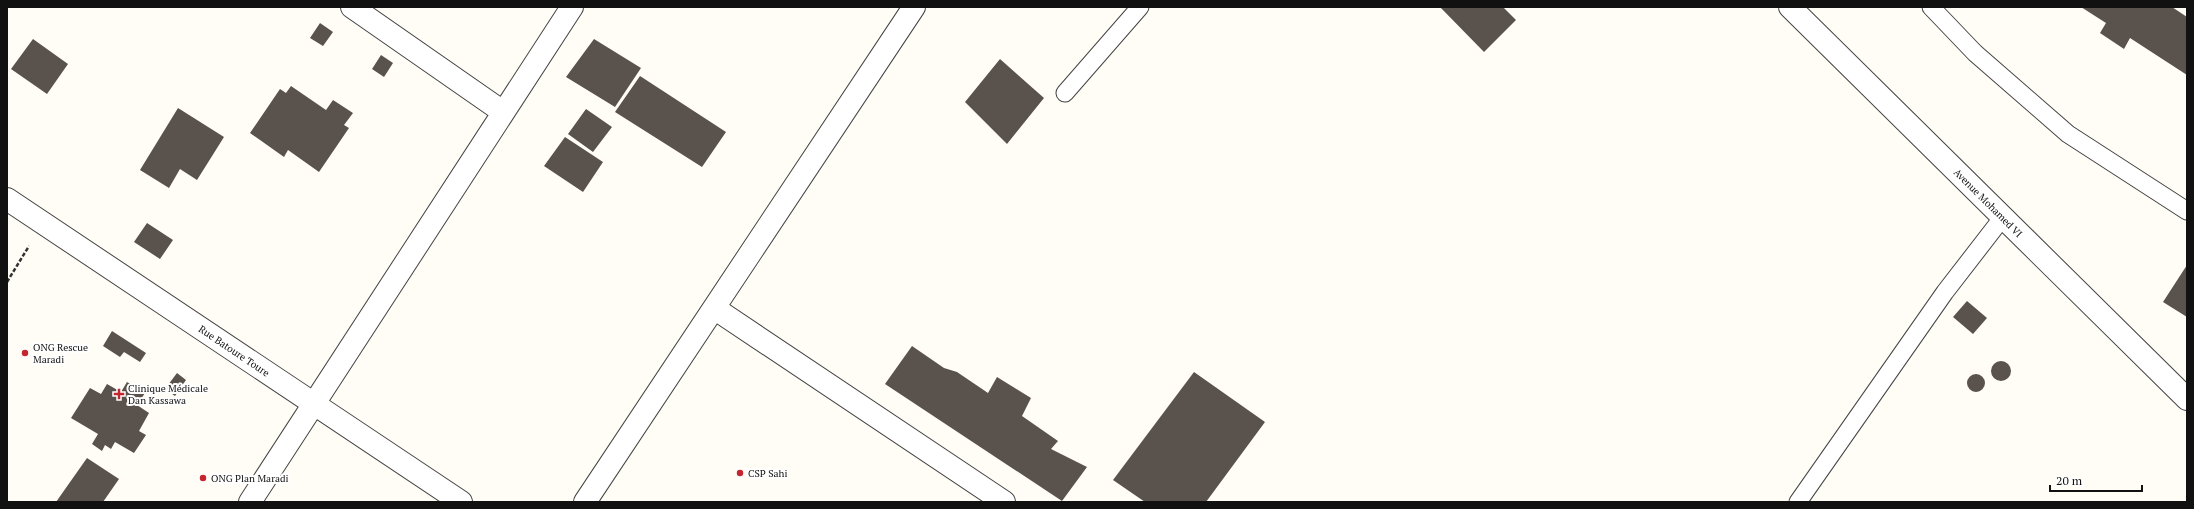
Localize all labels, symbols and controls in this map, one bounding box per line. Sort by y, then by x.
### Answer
street label: Avenue Mohamed VI [1951,166,2025,240]
street label: Rue Batoure Toure [196,322,272,380]
place label: ONG Rescue Maradi [33,341,88,366]
marker: ONG Rescue Maradi [20,348,30,358]
place label: Clinique Médicale Dan Kassawa [128,382,208,407]
marker: Clinique Médicale Dan Kassawa [113,388,125,400]
place label: CSP Sahi [748,467,787,480]
scale bar [2050,467,2142,493]
marker: CSP Sahi [735,468,745,478]
place label: ONG Plan Maradi [211,472,289,485]
marker: ONG Plan Maradi [198,473,208,483]
text: 20 m [2056,473,2083,488]

